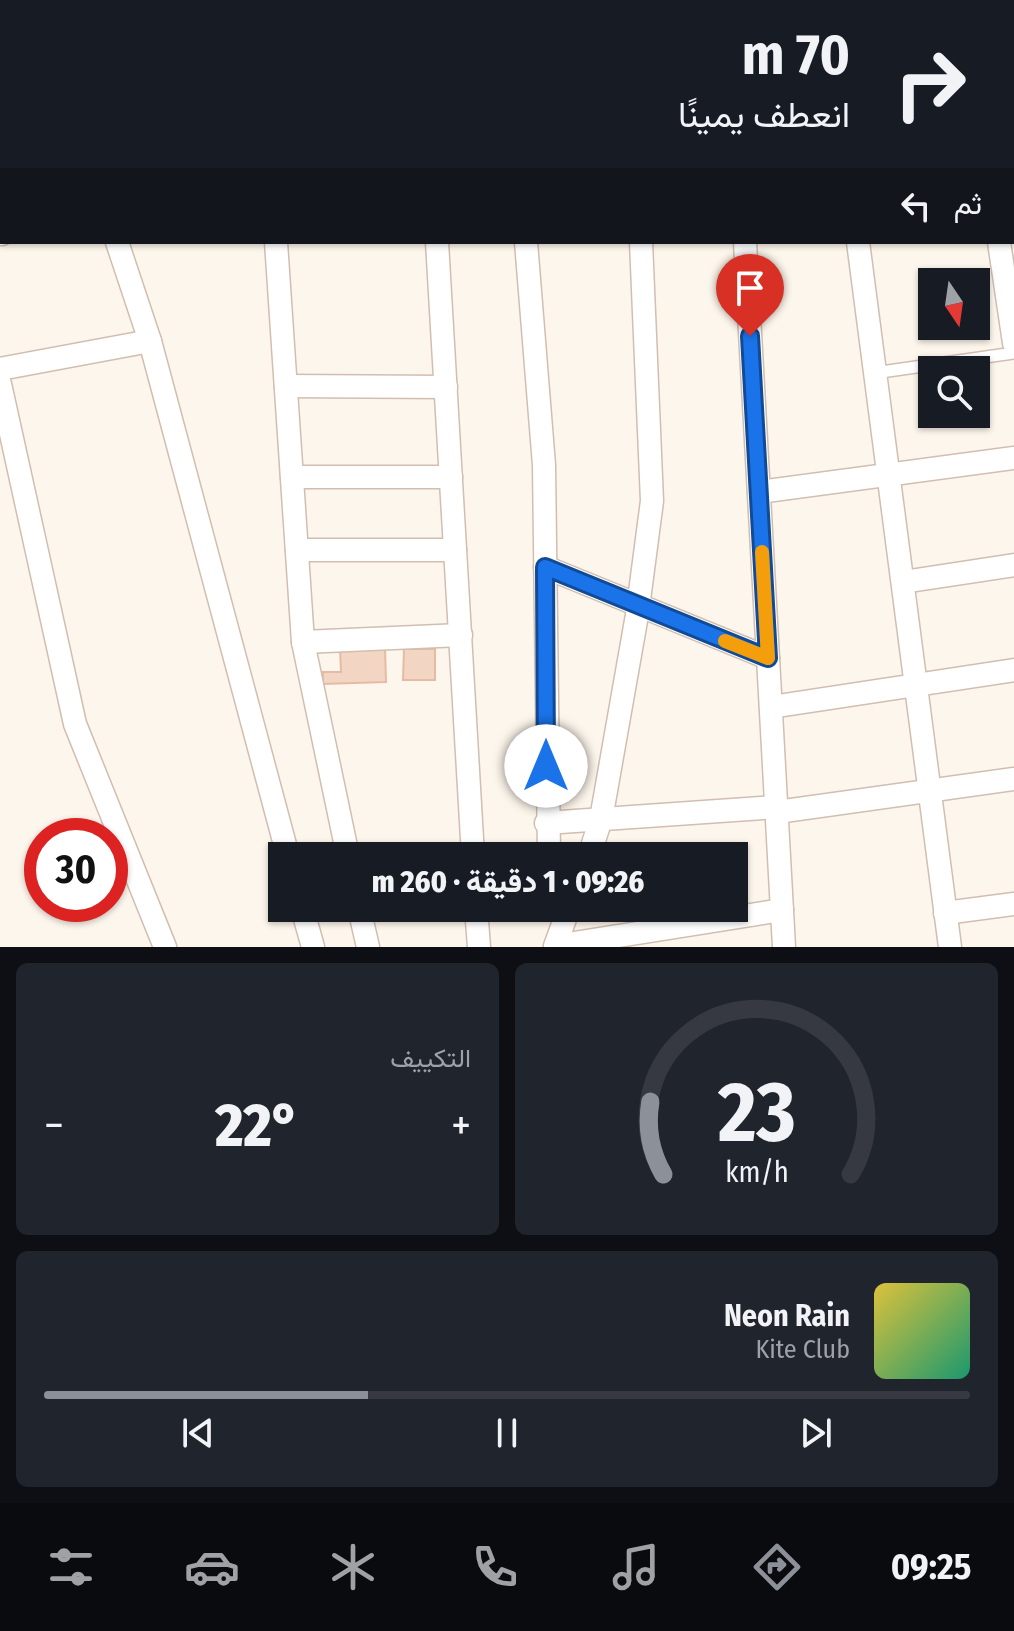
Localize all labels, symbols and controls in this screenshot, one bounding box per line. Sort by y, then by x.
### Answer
text: 70 m [742,22,850,89]
icon: right [878,32,982,136]
text: انعطف يمينًا [678,93,850,137]
icon: left [894,184,938,228]
text: ثم [954,186,982,222]
pin [716,254,784,336]
icon: arrive [728,266,772,310]
north arrow [918,268,990,340]
map controls [918,268,990,428]
button: search [918,356,990,428]
position arrow [504,724,588,808]
speed limit sign: 30 [24,818,128,922]
text: 09:26 · 1 دقيقة · 260 m [372,864,644,900]
text: التكييف [390,1043,471,1074]
text: 23 [717,1063,795,1163]
text: 22° [215,1090,300,1162]
text: − [44,1099,64,1152]
text: + [451,1099,471,1152]
text: km/h [725,1155,788,1190]
text: Neon Rain [724,1298,850,1334]
text: Kite Club [755,1334,850,1365]
icon: previous [176,1411,220,1455]
icon: pause [485,1411,529,1455]
icon: next [794,1411,838,1455]
icon: filters [43,1539,99,1595]
icon: car [184,1539,240,1595]
icon: climate [325,1539,381,1595]
icon: phone [467,1539,523,1595]
icon: music [608,1539,664,1595]
icon: directions [749,1539,805,1595]
text: 09:25 [891,1545,971,1589]

